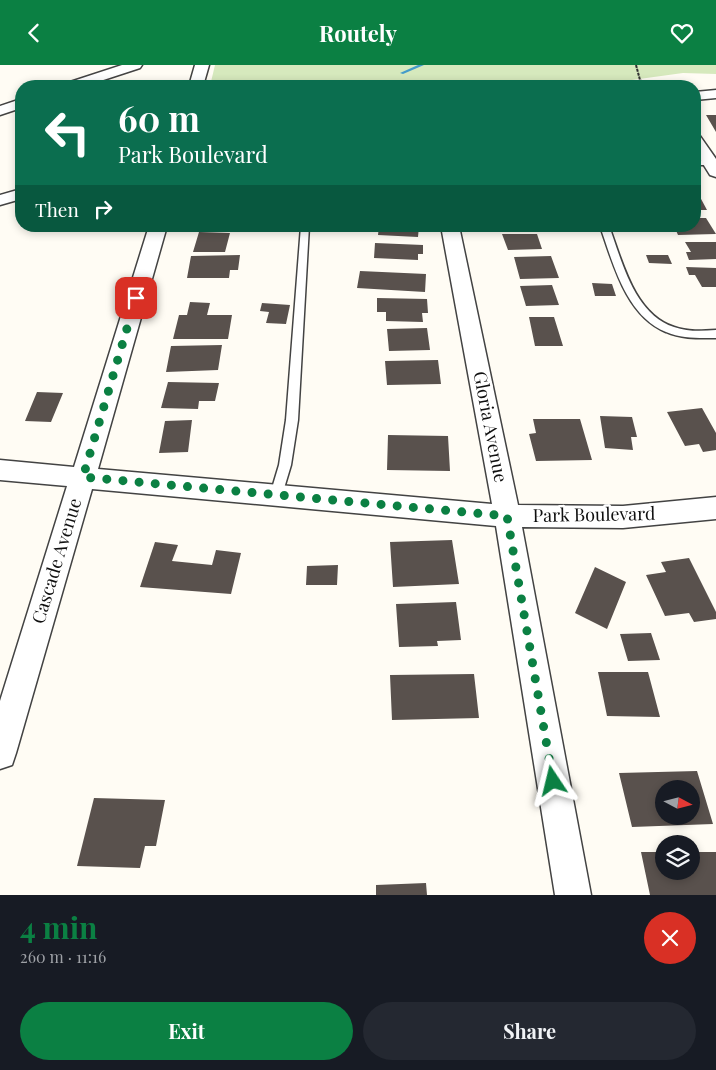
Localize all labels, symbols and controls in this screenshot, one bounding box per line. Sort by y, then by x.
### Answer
text: Routely [319,18,397,48]
icon: back [20,19,48,47]
icon: heart [668,19,696,47]
text: 60 m [118,94,200,141]
icon: left [35,100,100,165]
text: Park Boulevard [118,139,268,169]
icon: right [89,195,117,223]
text: Then [35,196,79,222]
pin [115,277,157,319]
icon: arrive [122,284,150,312]
street label: Gloria Avenue [468,369,514,484]
street label: Cascade Avenue [26,495,87,626]
street label: Park Boulevard [533,501,656,527]
position arrow [526,754,578,806]
north arrow [655,780,700,825]
map controls [655,780,700,880]
button: layers [655,835,700,880]
text: 4 min [20,907,98,947]
button: close [644,912,696,964]
text: 260 m · 11:16 [20,946,106,967]
button: Exit [20,1002,353,1060]
button: Share [363,1002,696,1060]

